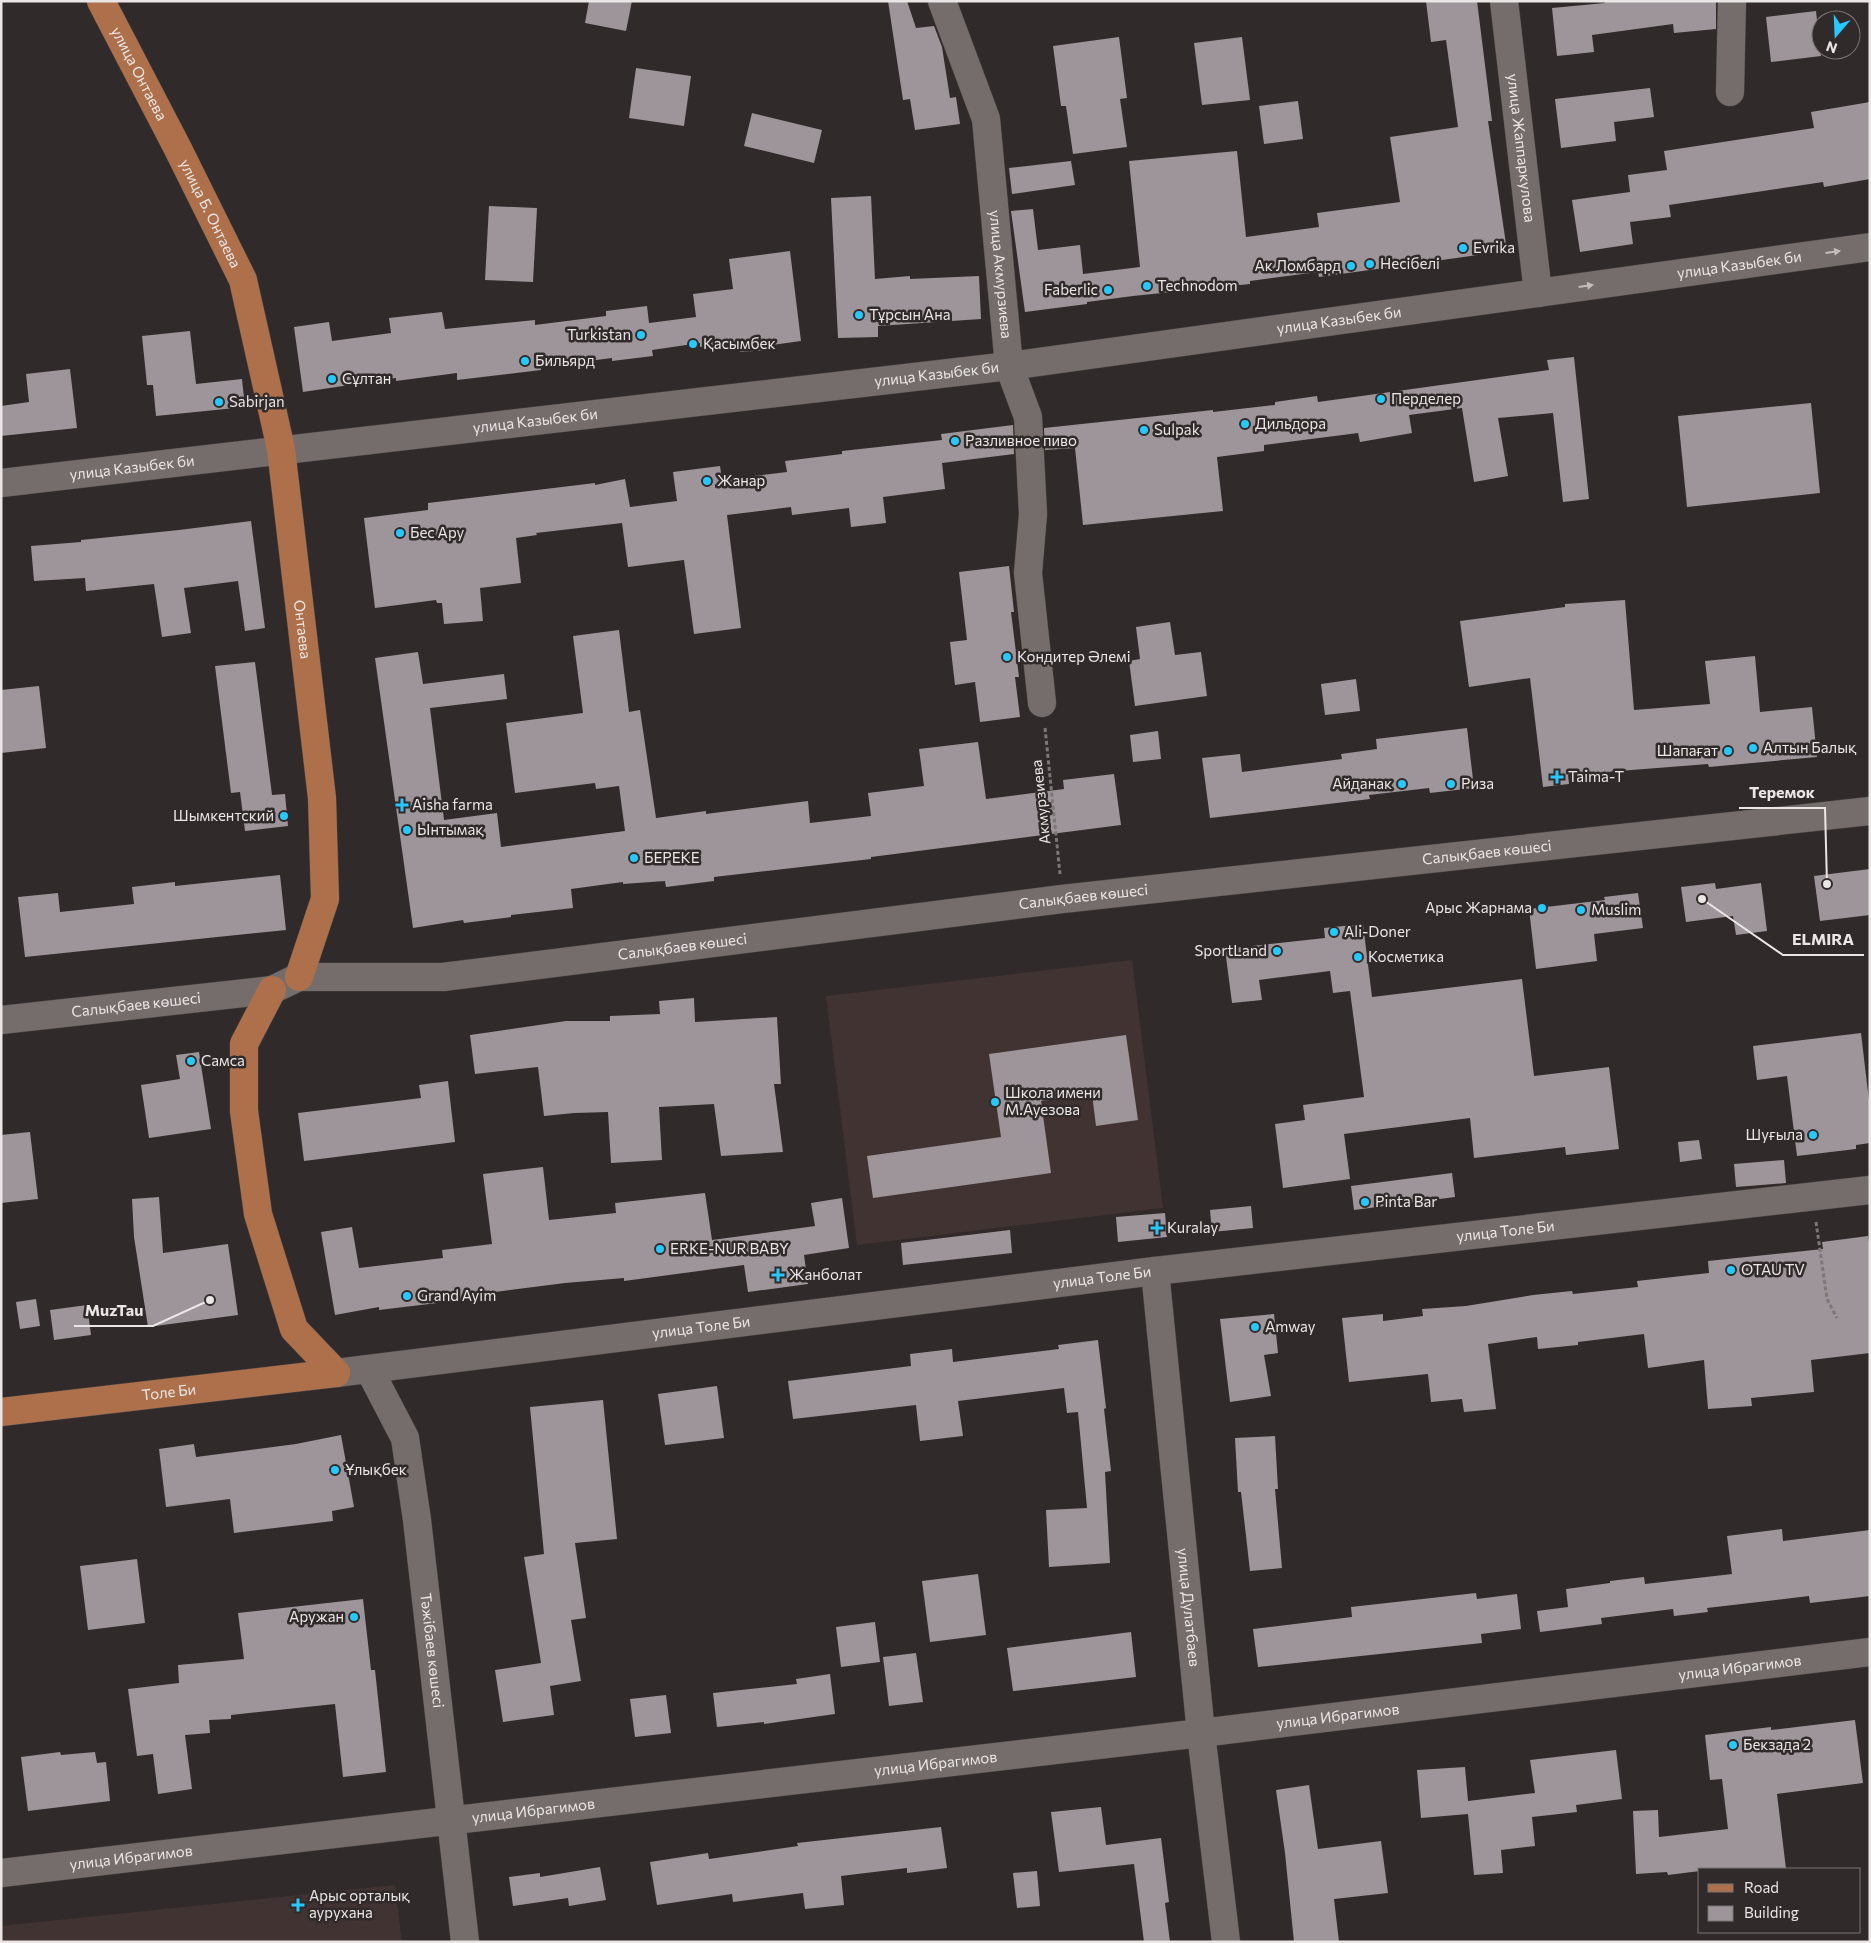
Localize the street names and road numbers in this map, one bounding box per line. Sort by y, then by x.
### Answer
street label: улица Онтаева [108,23,172,123]
street label: улица Жаппаркулова [1505,73,1540,223]
street label: улица Б. Онтаева [176,156,246,271]
street label: улица Акмурзиева [987,209,1016,339]
street label: улица Казыбек би [1676,247,1803,282]
street label: улица Казыбек би [1276,302,1402,337]
street label: улица Казыбек би [873,357,1000,390]
street label: улица Казыбек би [472,404,599,436]
street label: улица Казыбек би [69,451,195,483]
street label: Онтаева [291,599,316,660]
street label: Акмурзиева [1027,759,1053,845]
street label: Салықбаев көшесі [1421,836,1552,868]
street label: Салықбаев көшесі [1018,880,1149,912]
street label: Салықбаев көшесі [617,929,748,963]
street label: Салықбаев көшесі [70,988,202,1020]
street label: улица Толе Би [1455,1216,1555,1245]
street label: улица Толе Би [1052,1262,1152,1292]
street label: улица Толе Би [651,1311,751,1342]
street label: Толе Би [140,1379,197,1404]
street label: улица Дулатбаев [1175,1547,1204,1667]
street label: Тәжібаев көшесі [417,1592,448,1709]
street label: улица Ибрагимов [1677,1650,1802,1683]
street label: улица Ибрагимов [1275,1699,1400,1732]
street label: улица Ибрагимов [873,1747,998,1779]
street label: улица Ибрагимов [471,1794,596,1826]
street label: улица Ибрагимов [69,1841,194,1873]

